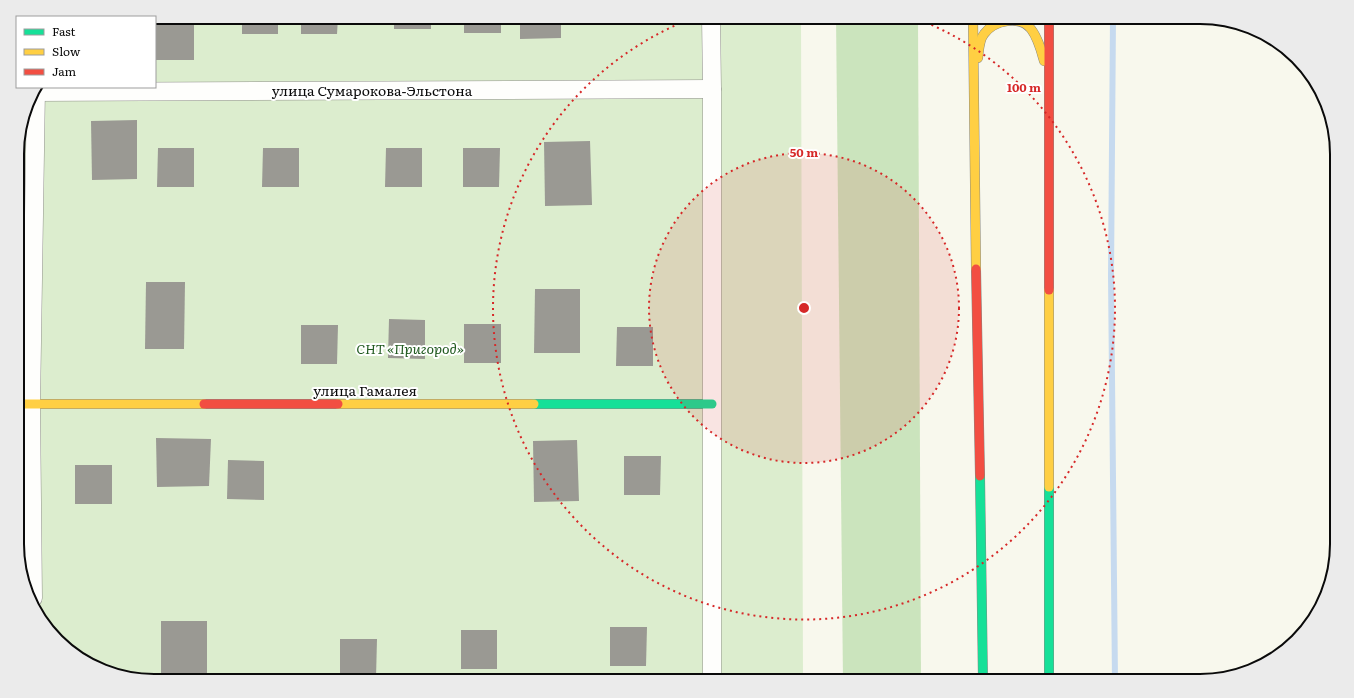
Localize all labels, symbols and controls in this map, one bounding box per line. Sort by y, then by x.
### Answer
legend [16,16,156,88]
text: Fast [52,22,76,40]
text: Slow [52,42,81,60]
text: Jam [52,62,77,80]
text: 100 m [1007,78,1041,96]
street label: улица Сумарокова-Эльстона [272,80,473,100]
text: 50 m [790,143,818,161]
centre of rings [797,301,811,315]
park label: СНТ «Пригород» [356,338,464,358]
street label: улица Гамалея [313,380,417,400]

